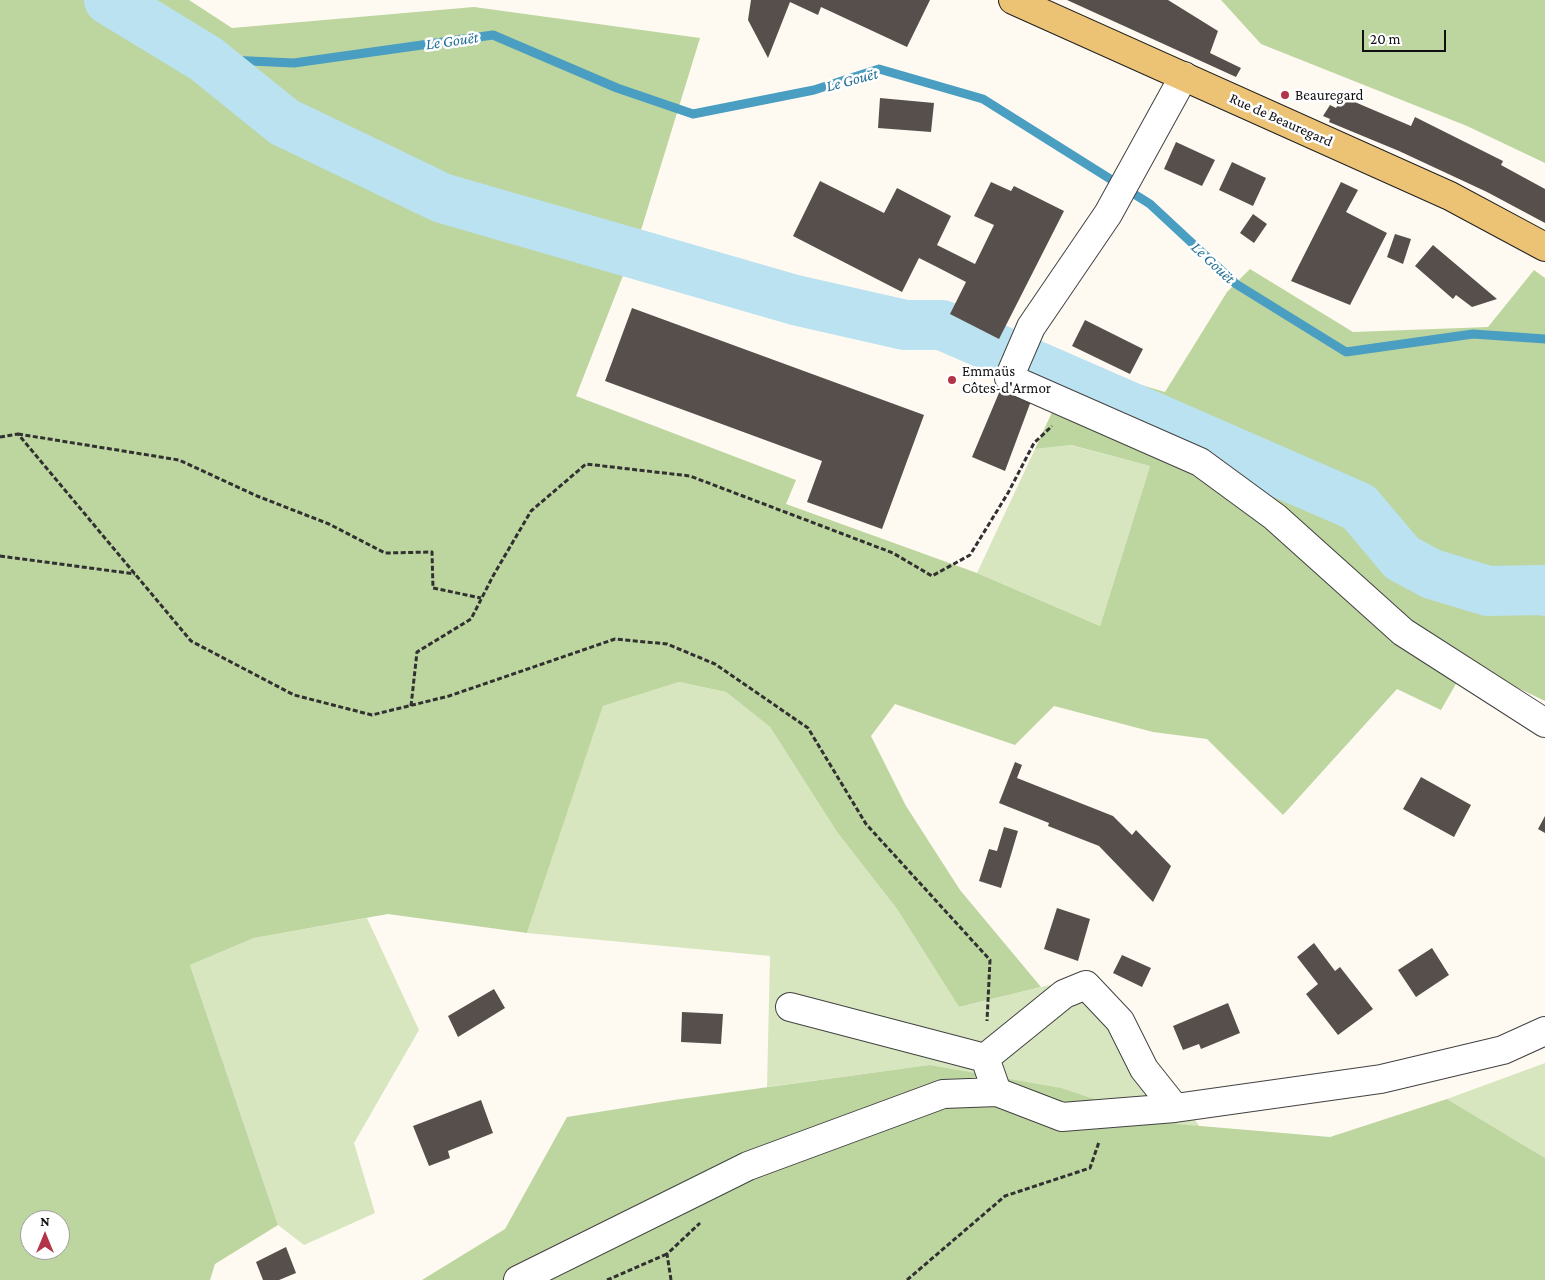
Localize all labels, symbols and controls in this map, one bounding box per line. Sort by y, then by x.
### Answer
scale bar [1365,20,1449,52]
water label: Le Gouët [425,28,479,54]
text: 20 m [1370,31,1401,47]
water label: Le Gouët [824,64,880,96]
place label: Beauregard [1295,86,1363,104]
street label: Rue de Beauregard [1227,89,1335,151]
marker: Beauregard [1279,89,1291,101]
water label: Le Gouët [1187,238,1239,288]
place label: Emmaüs Côtes-d'Armor [962,362,1051,397]
marker: Emmaüs Côtes-d'Armor [946,374,958,386]
north arrow [20,1210,70,1260]
text: N [40,1213,50,1229]

